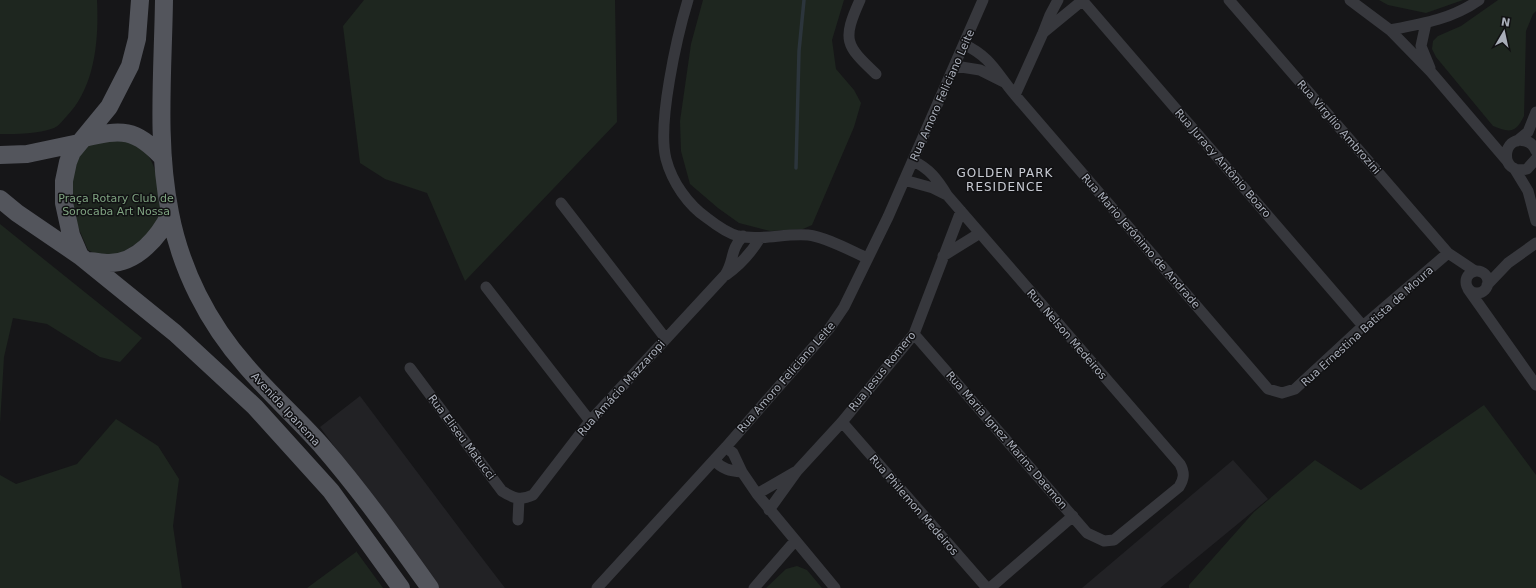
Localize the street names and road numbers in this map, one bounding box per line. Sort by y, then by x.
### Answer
street label: Rua Amoro Feliciano Leite [908,27,977,163]
street label: Rua Virgílio Ambrozini [1294,78,1383,177]
street label: Rua Juracy Antônio Boaro [1172,106,1274,221]
street label: Rua Mario Jerônimo de Andrade [1079,171,1203,311]
street label: Rua Ernestina Batista de Moura [1299,264,1436,389]
street label: Rua Nelson Medeiros [1024,287,1109,382]
street label: Rua Amoro Feliciano Leite [735,319,838,435]
street label: Rua Jesus Romero [846,329,919,414]
street label: Rua Amácio Mazzaropi [575,338,668,439]
street label: Rua Maria Ignez Marins Daemon [943,369,1070,512]
street label: Avenida Ipanema [248,370,323,449]
street label: Rua Eliseu Matucci [425,392,498,482]
street label: Rua Philemon Medeiros [867,453,961,558]

